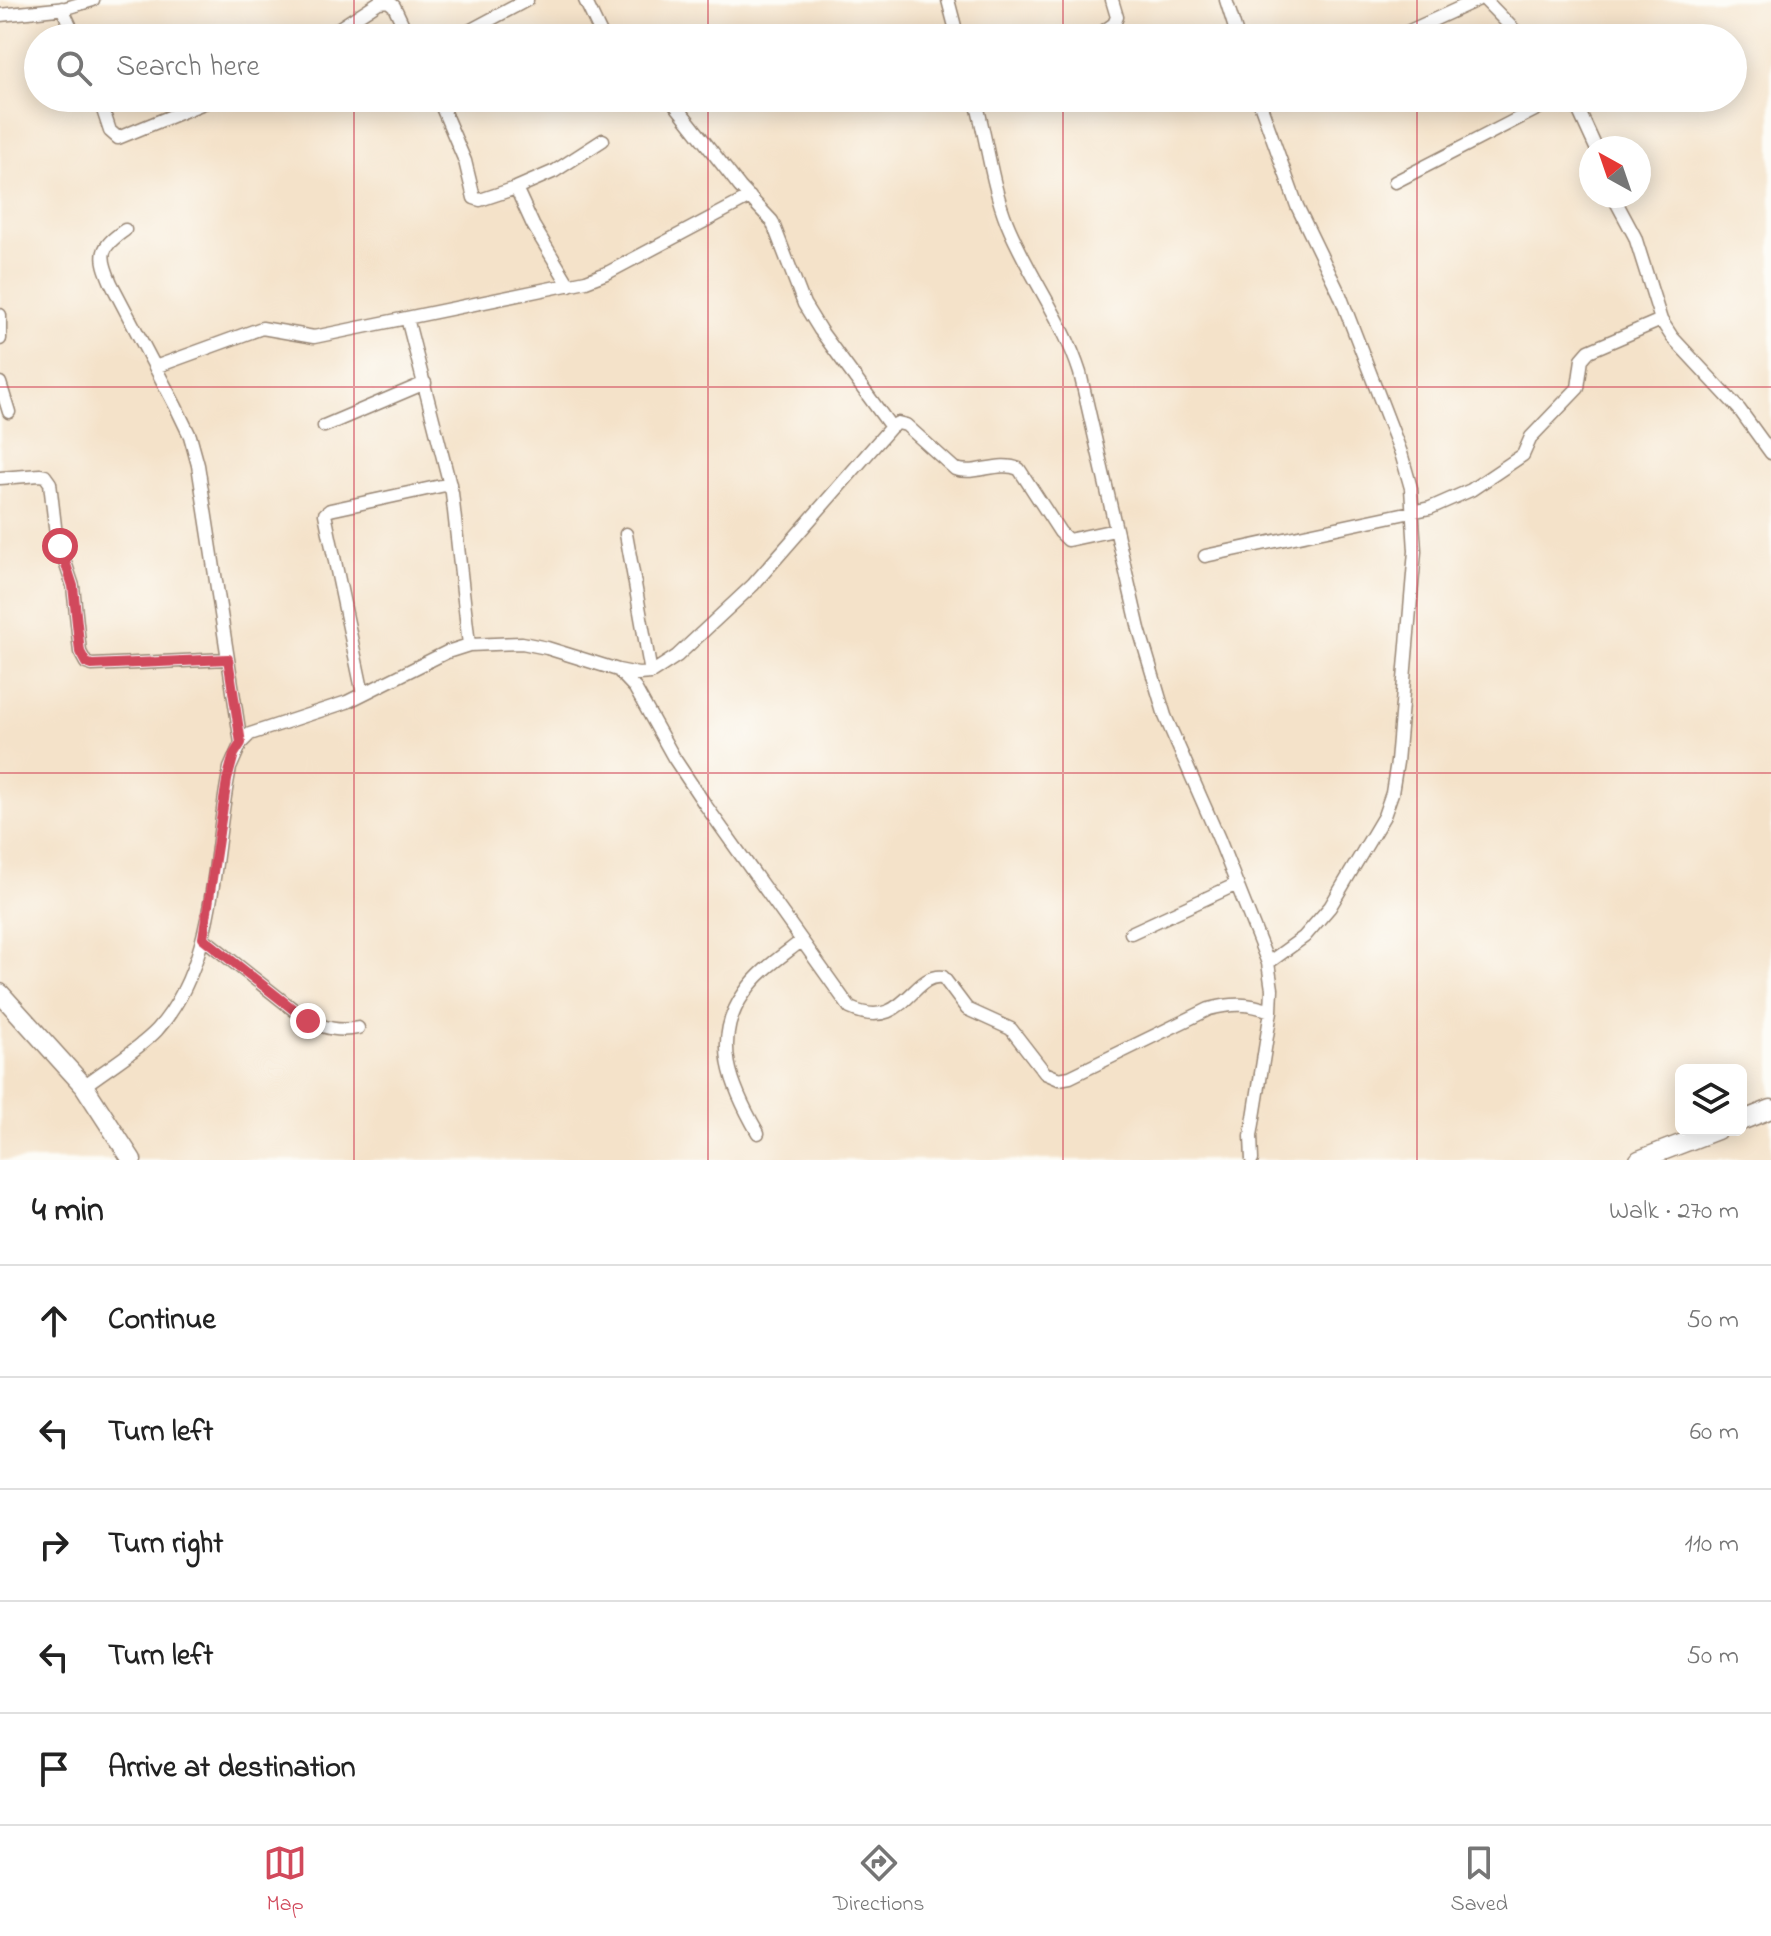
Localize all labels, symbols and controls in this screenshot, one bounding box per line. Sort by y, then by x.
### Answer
search box [24,24,1747,112]
icon: search [52,46,96,90]
text: Search here [116,46,260,90]
north arrow [1579,136,1651,208]
route start [42,528,78,564]
route end [290,1003,326,1039]
map controls [1675,1064,1747,1136]
button: layers [1675,1064,1747,1136]
text: 4 min [32,1187,104,1237]
text: Walk · 270 m [1609,1193,1739,1231]
icon: ahead [32,1299,76,1343]
text: Continue [108,1299,216,1343]
text: 50 m [1686,1302,1739,1340]
icon: left [32,1411,76,1455]
text: Turn left [108,1411,213,1455]
text: 60 m [1690,1414,1739,1452]
icon: right [32,1523,76,1567]
text: Turn right [108,1523,223,1567]
text: 110 m [1685,1526,1739,1564]
icon: left [32,1635,76,1679]
text: Turn left [108,1635,213,1679]
text: 50 m [1686,1638,1739,1676]
icon: arrive [32,1747,76,1791]
text: Arrive at destination [108,1747,356,1791]
tab: Map [263,1841,307,1921]
tab: Directions [833,1841,924,1921]
tab: Saved [1451,1841,1508,1921]

